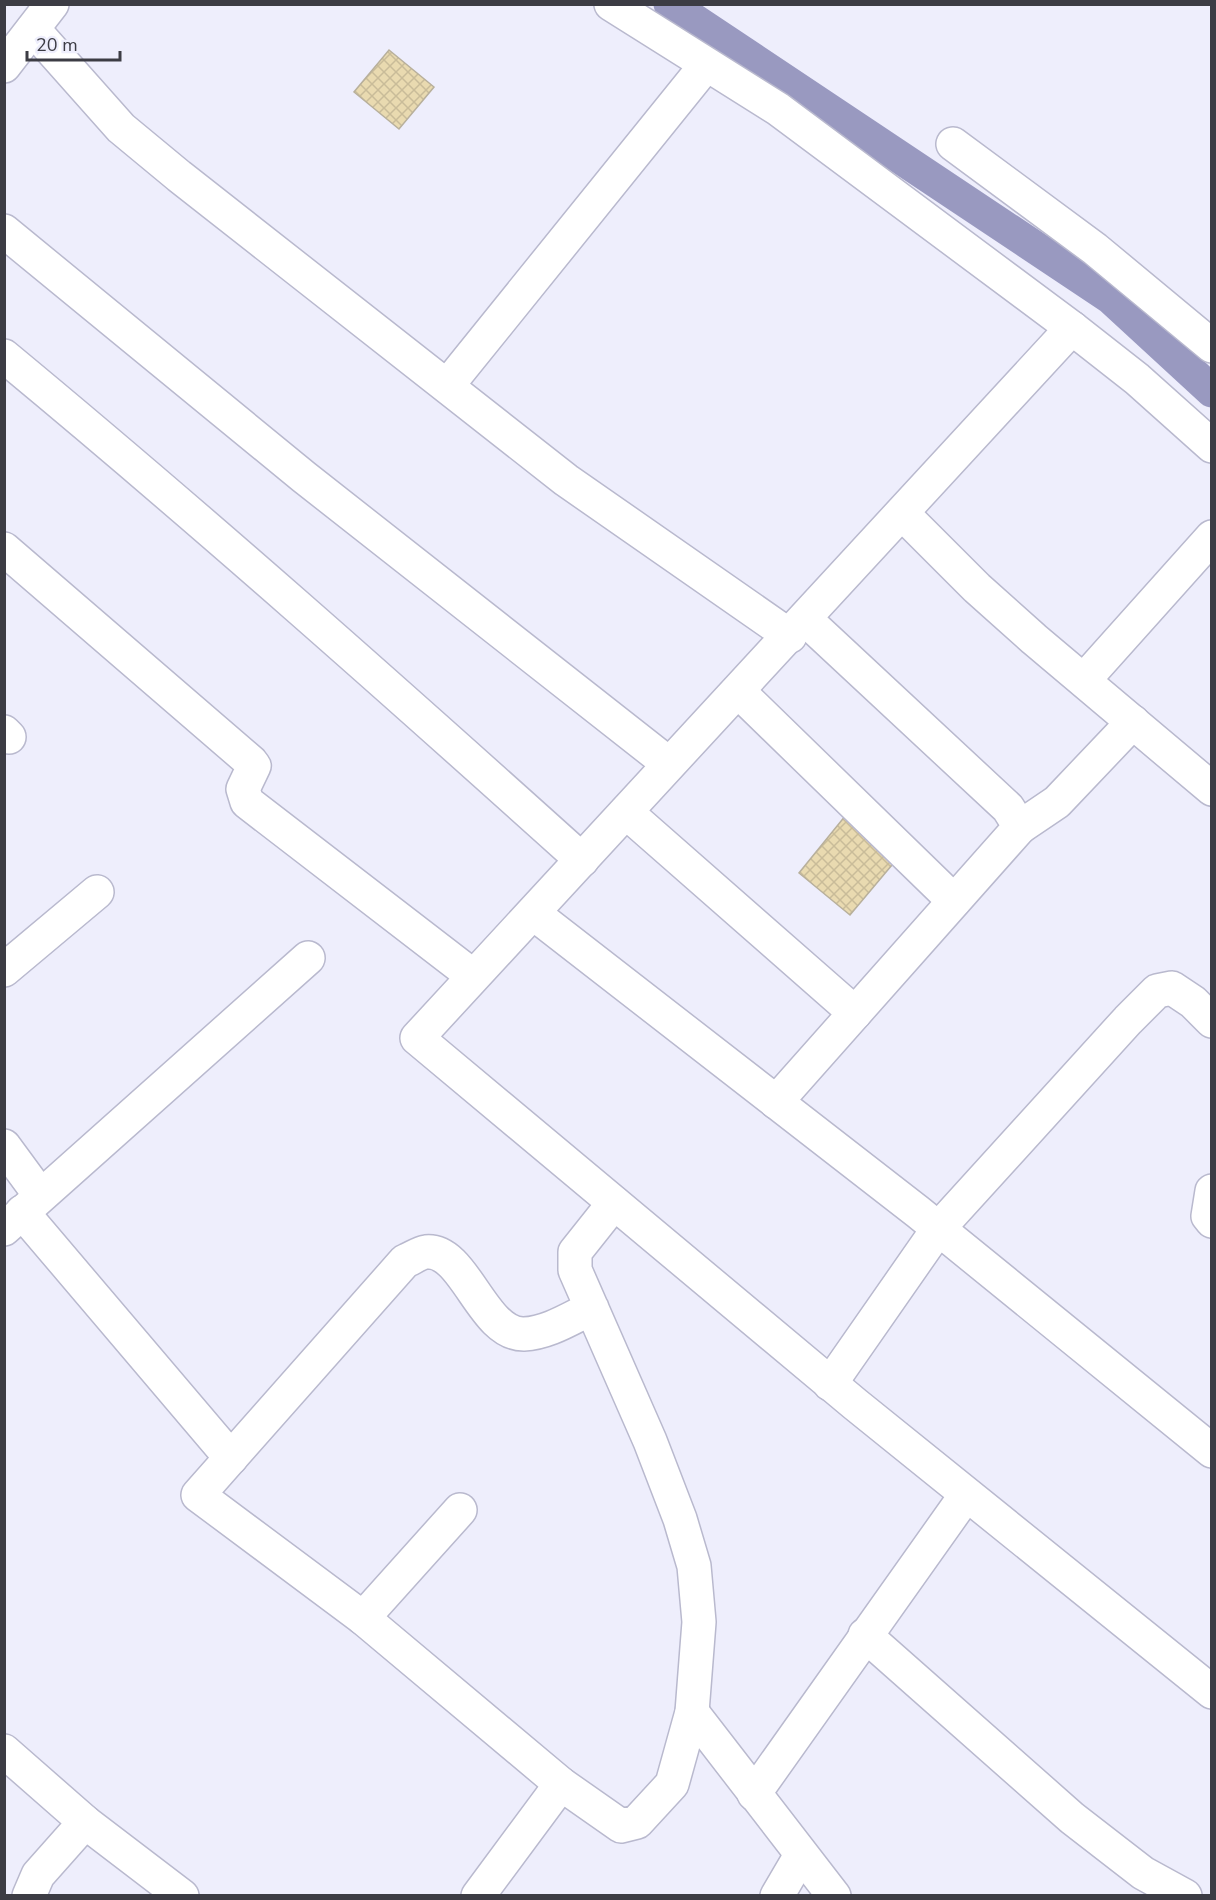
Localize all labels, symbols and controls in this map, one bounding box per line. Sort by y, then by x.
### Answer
scale bar [27,24,120,62]
text: 20 m [36,33,78,57]

